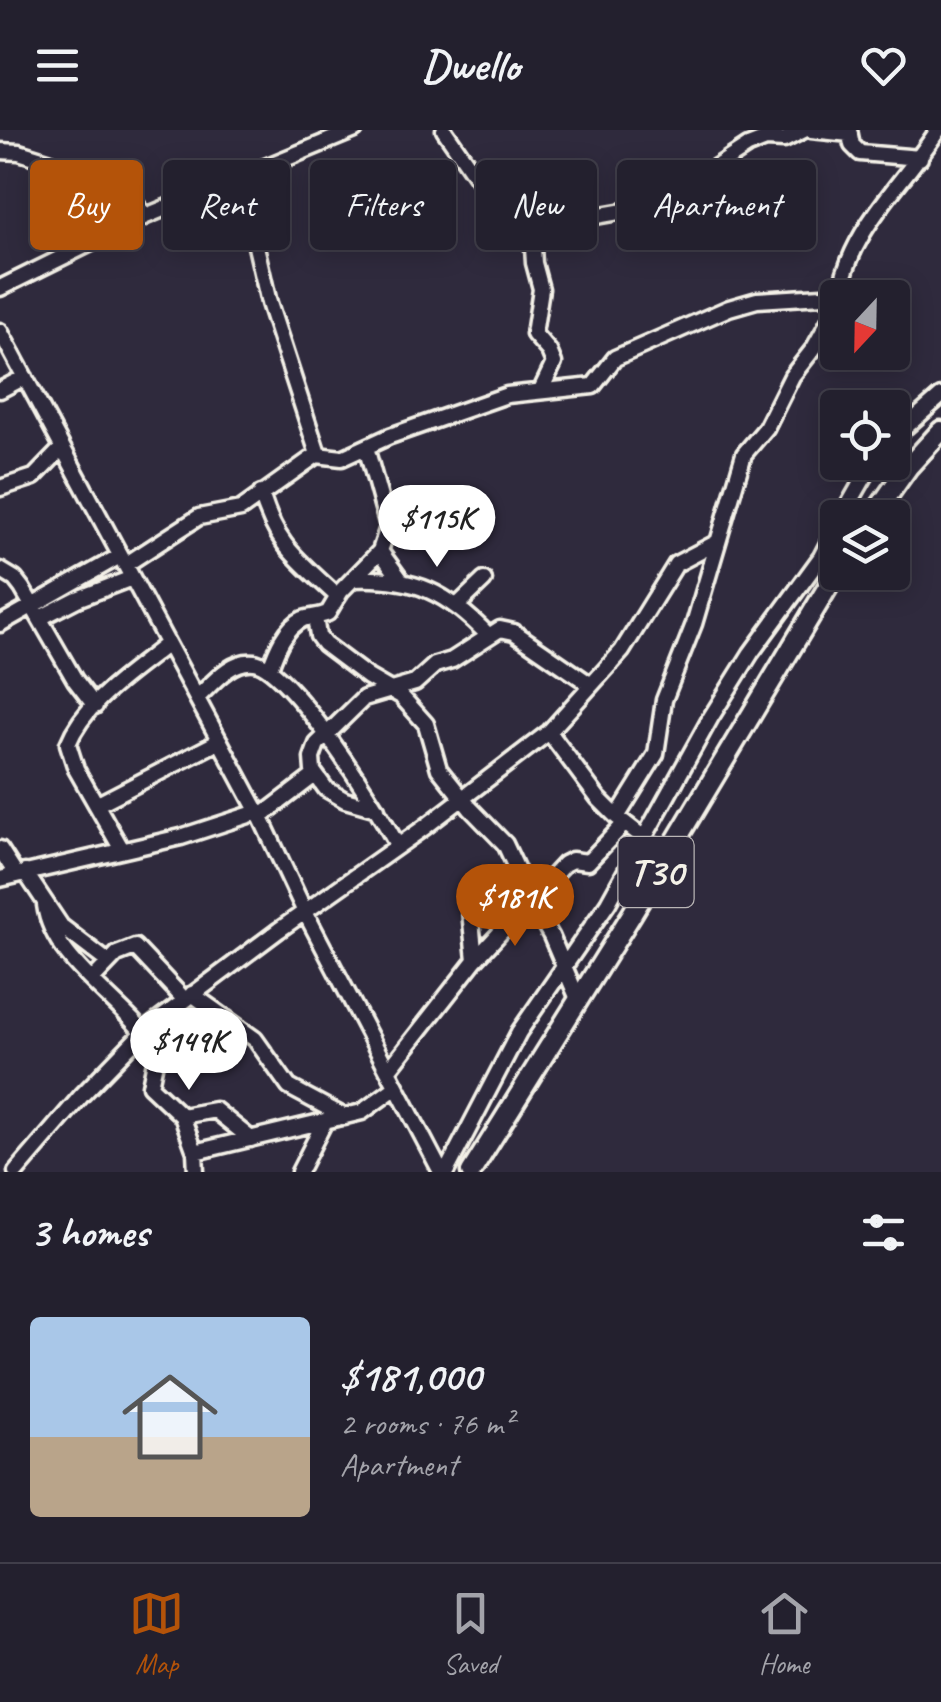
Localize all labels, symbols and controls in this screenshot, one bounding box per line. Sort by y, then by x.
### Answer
text: Dwello [422,37,519,94]
icon: menu [30,38,85,93]
icon: heart [856,38,911,93]
chip: Buy [30,160,143,250]
chip: Rent [163,160,290,250]
chip: Filters [310,160,456,250]
chip: New [476,160,597,250]
chip: Apartment [617,160,816,250]
north arrow [820,280,910,370]
map controls [820,280,910,590]
button: locate [820,390,910,480]
pin: $115K [367,485,507,570]
text: $115K [400,497,474,538]
button: layers [820,500,910,590]
road number: T30 [618,837,694,907]
pin: $181K [445,864,585,949]
text: $181K [478,876,552,917]
pin: $149K [119,1008,259,1093]
text: $149K [152,1020,226,1061]
icon: filters [856,1205,911,1260]
text: 3 homes [30,1206,149,1259]
text: $181,000 [340,1350,481,1403]
icon: home [110,1357,230,1477]
text: 2 rooms · 76 m² [340,1403,513,1444]
text: Apartment [340,1444,458,1485]
tab: Map [129,1586,184,1681]
tab: Saved [443,1586,498,1681]
tab: Home [757,1586,812,1681]

